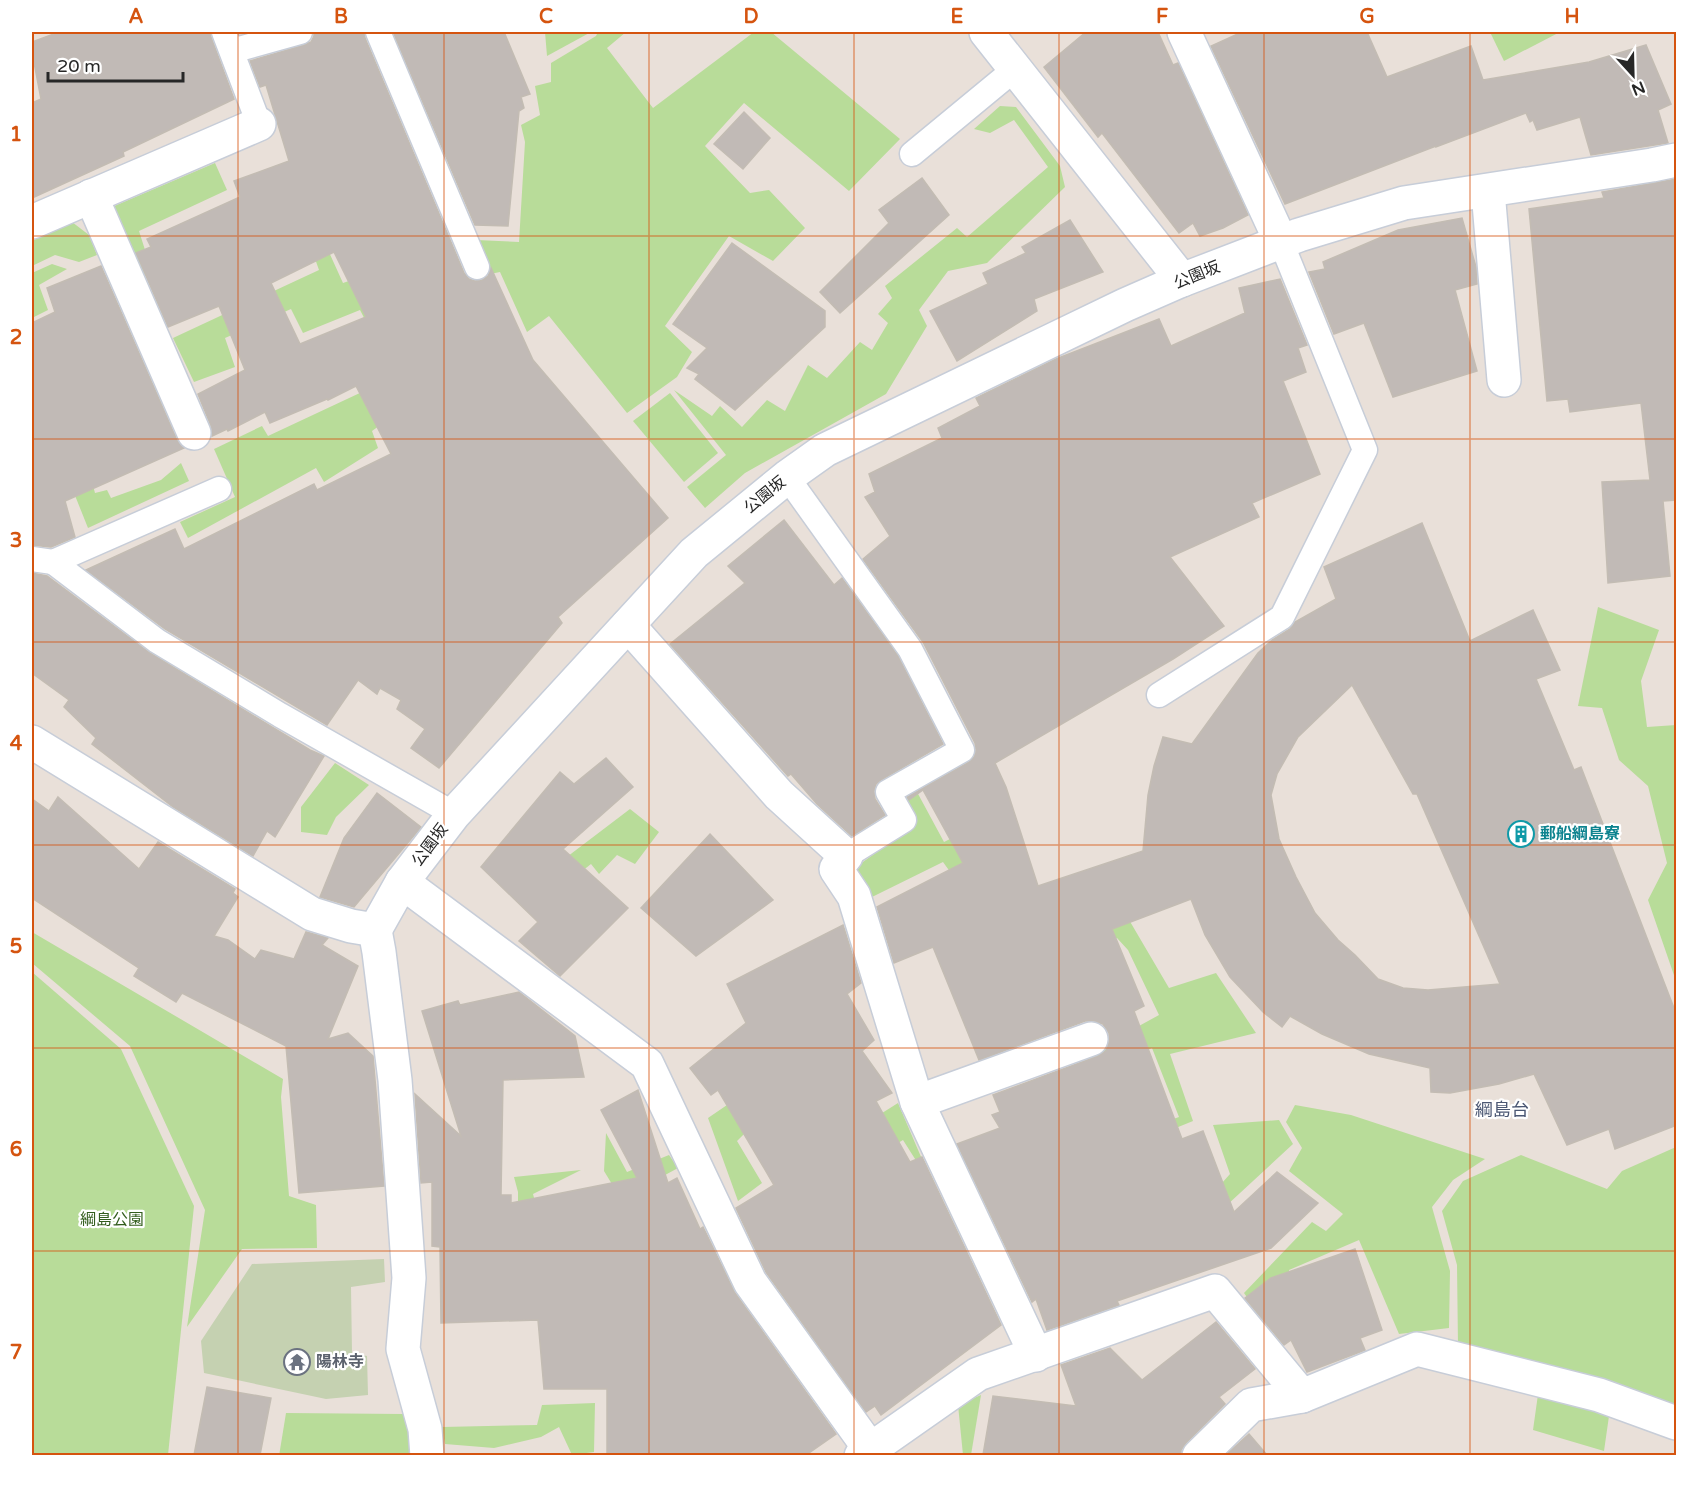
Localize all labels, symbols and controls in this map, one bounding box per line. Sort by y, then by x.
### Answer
text: A [129,5,144,29]
text: B [334,5,348,29]
text: C [539,5,553,29]
text: D [743,5,759,29]
text: E [951,5,964,29]
text: F [1156,5,1168,29]
text: G [1359,5,1375,29]
text: H [1564,5,1580,29]
scale bar [48,45,183,83]
north arrow [1603,45,1663,105]
text: 20 m [57,55,101,77]
text: N [1629,76,1648,100]
text: 1 [10,123,22,147]
street label: 公園坂 [1171,257,1223,293]
text: 2 [10,326,22,350]
street label: 公園坂 [740,472,790,518]
text: 3 [10,529,22,553]
text: 4 [10,732,23,756]
building icon: 郵船綱島寮 [1506,819,1536,849]
street label: 公園坂 [408,820,452,870]
place label: 郵船綱島寮 [1540,824,1620,844]
text: 5 [10,935,22,959]
district label: 綱島台 [1475,1099,1529,1121]
text: 6 [10,1138,22,1162]
park label: 綱島公園 [80,1210,144,1230]
text: 7 [10,1341,22,1365]
temple icon: 陽林寺 [282,1347,312,1377]
place label: 陽林寺 [316,1352,364,1372]

